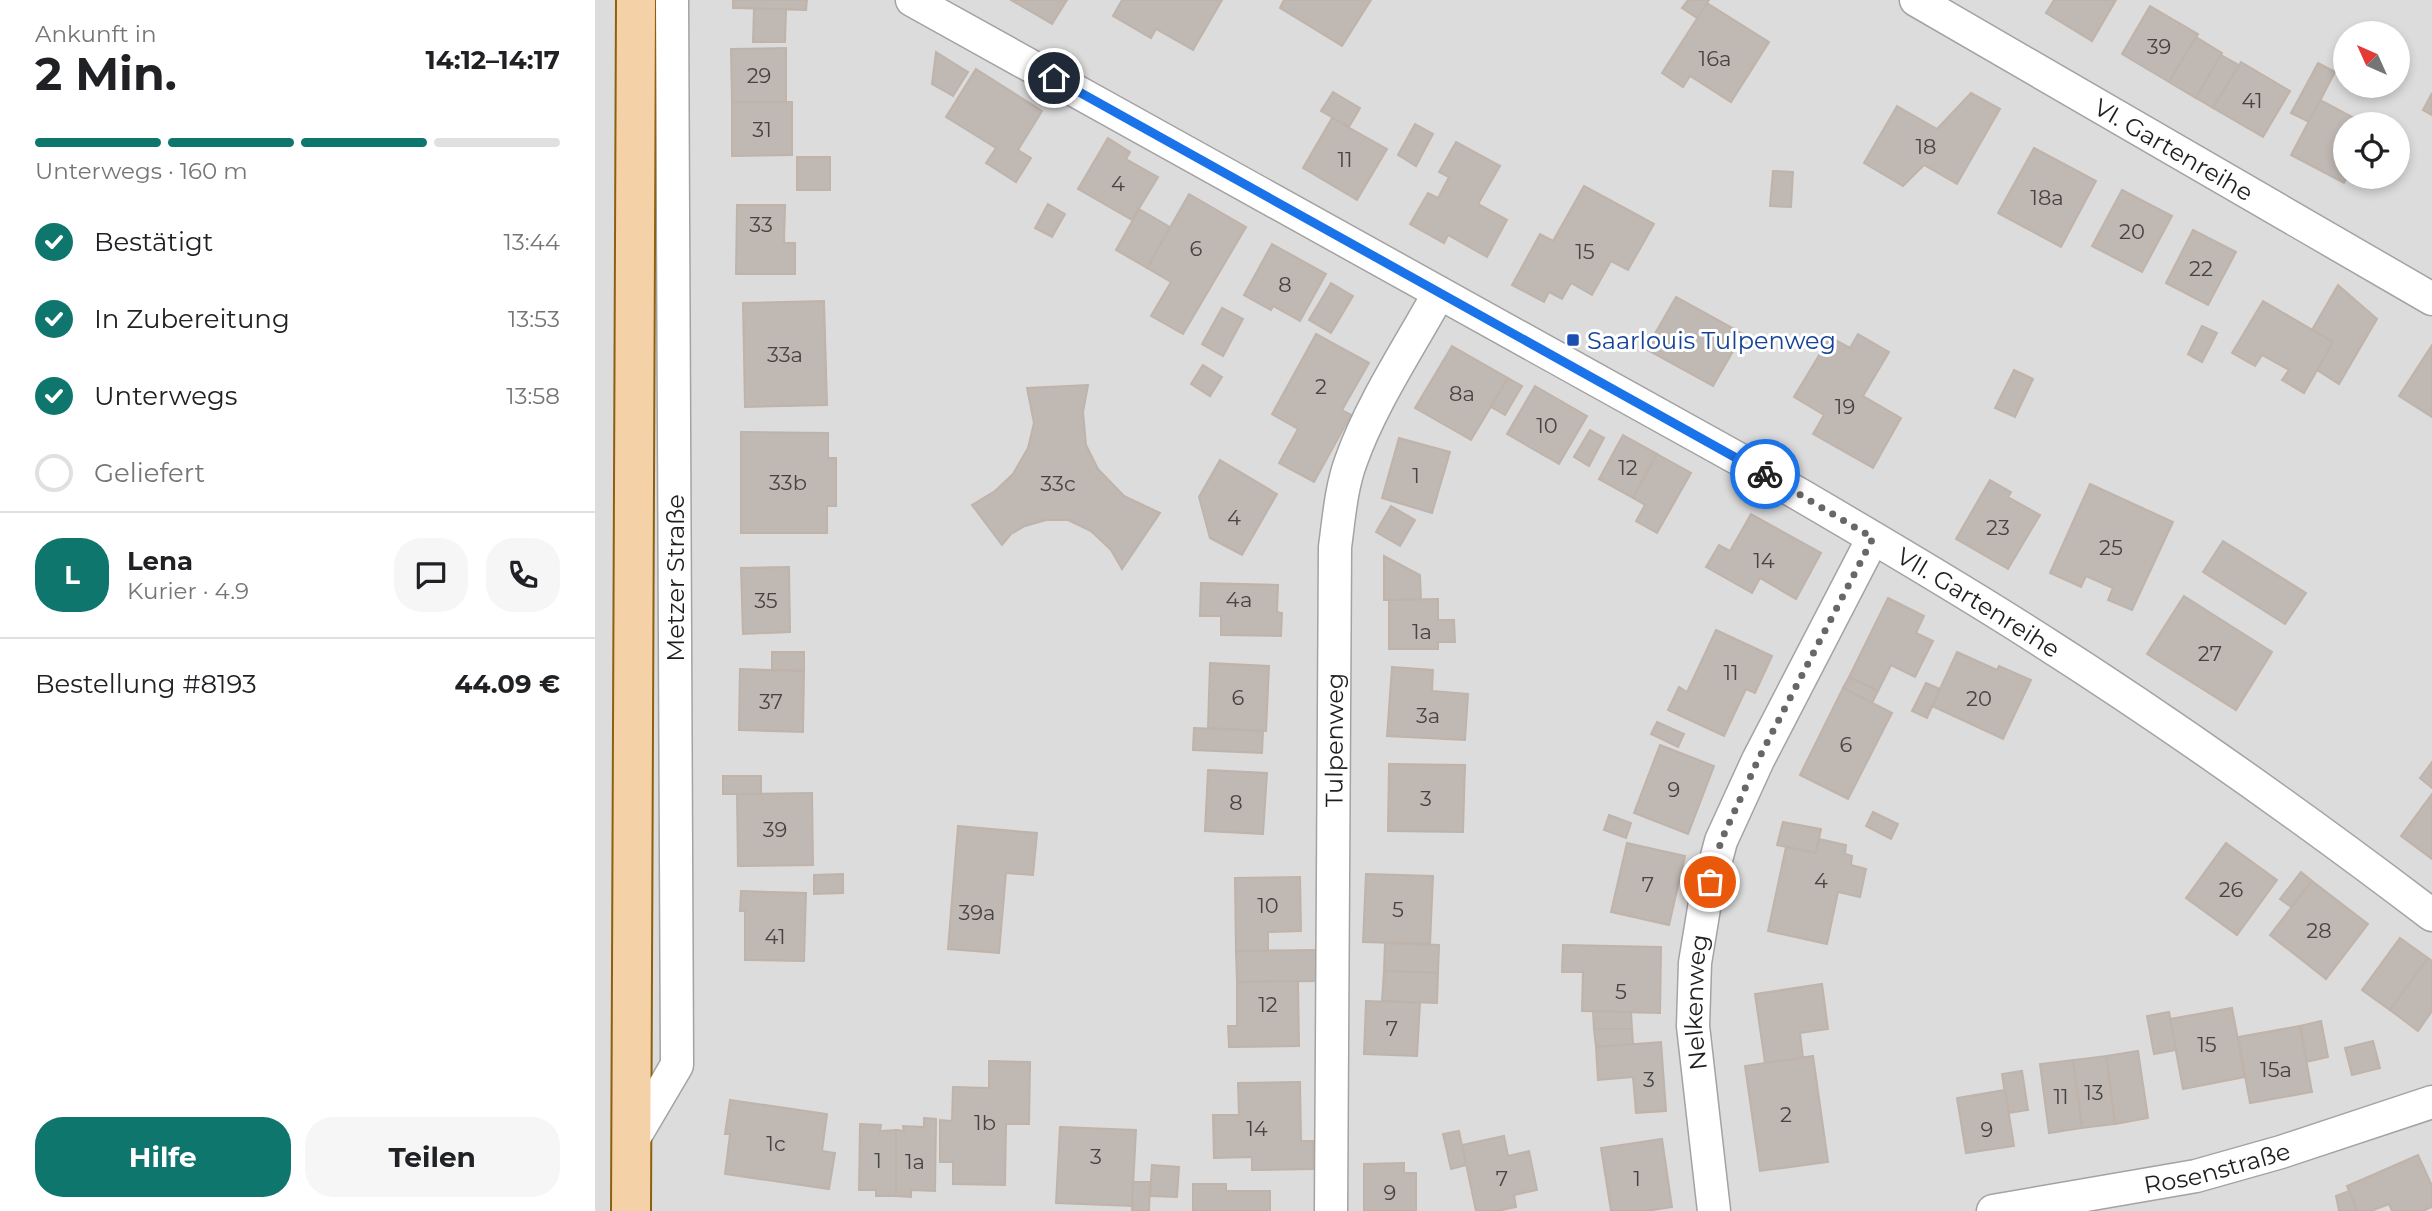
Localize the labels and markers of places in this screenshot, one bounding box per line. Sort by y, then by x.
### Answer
pin [1024,48,1084,108]
place label: Saarlouis Tulpenweg [1587,326,1836,355]
marker: Saarlouis Tulpenweg [1565,332,1581,348]
pin [1680,852,1740,912]

